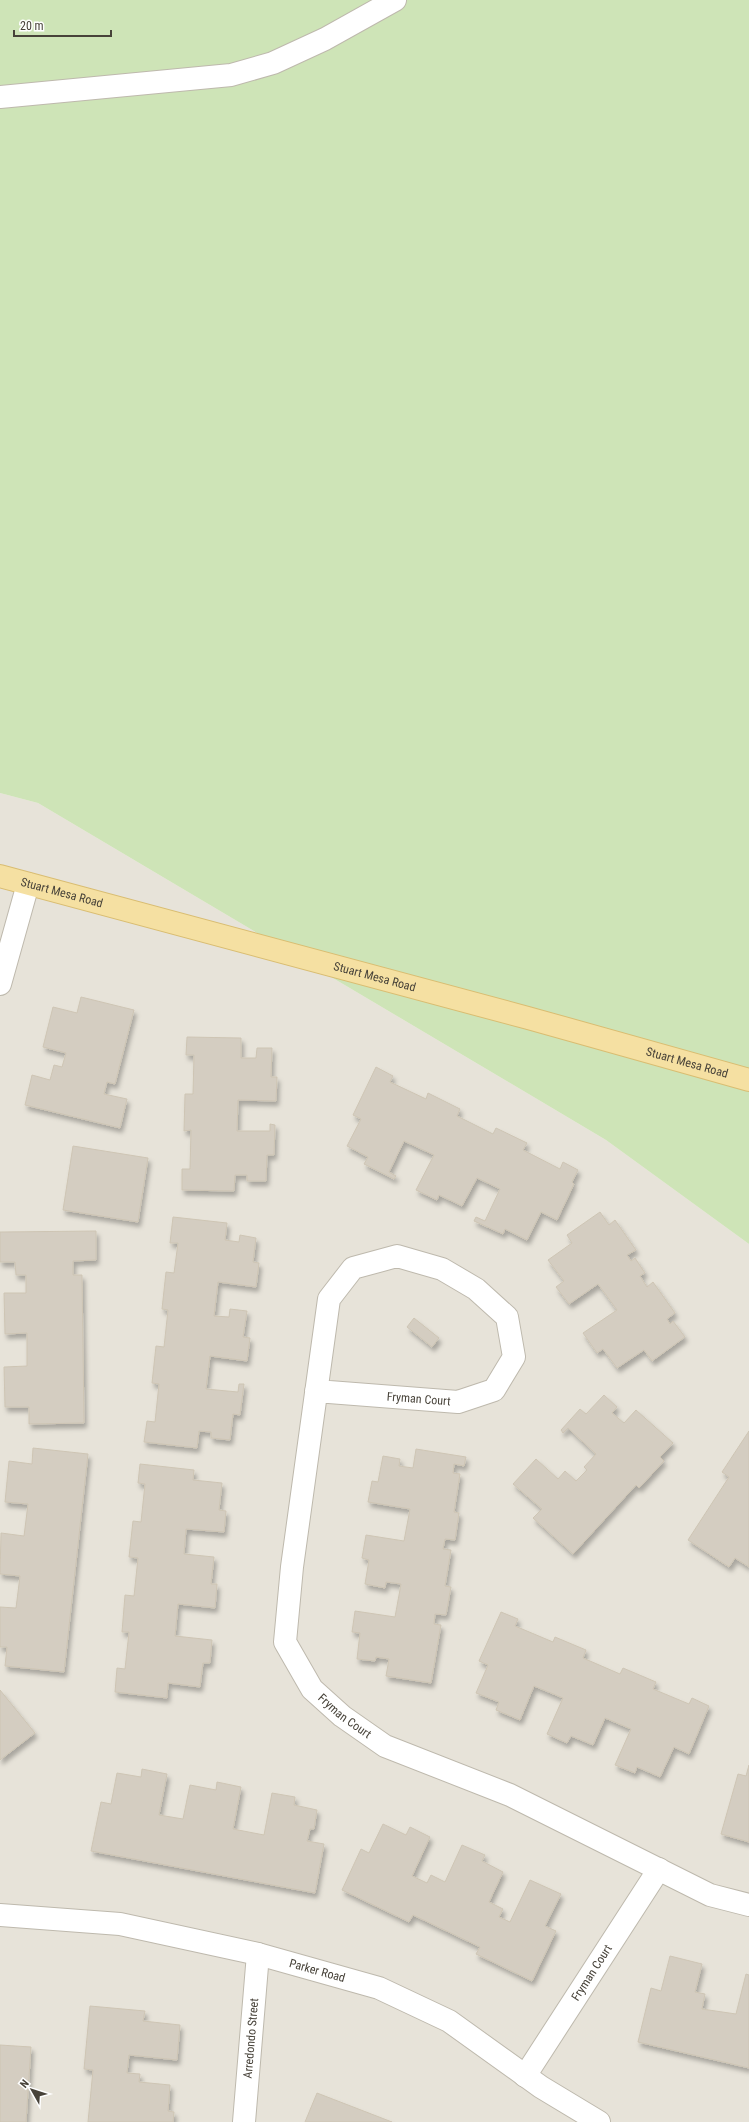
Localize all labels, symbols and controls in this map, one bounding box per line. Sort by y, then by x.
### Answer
scale bar [14,12,111,38]
text: 20 m [20,19,44,33]
street label: Stuart Mesa Road [19,875,104,910]
street label: Stuart Mesa Road [332,959,417,995]
street label: Stuart Mesa Road [645,1044,730,1081]
street label: Fryman Court [386,1390,452,1408]
street label: Fryman Court [315,1691,374,1742]
street label: Fryman Court [569,1942,615,2003]
street label: Parker Road [288,1956,347,1985]
street label: Arredondo Street [241,1997,261,2079]
north arrow [12,2070,52,2110]
text: N [17,2077,32,2091]

